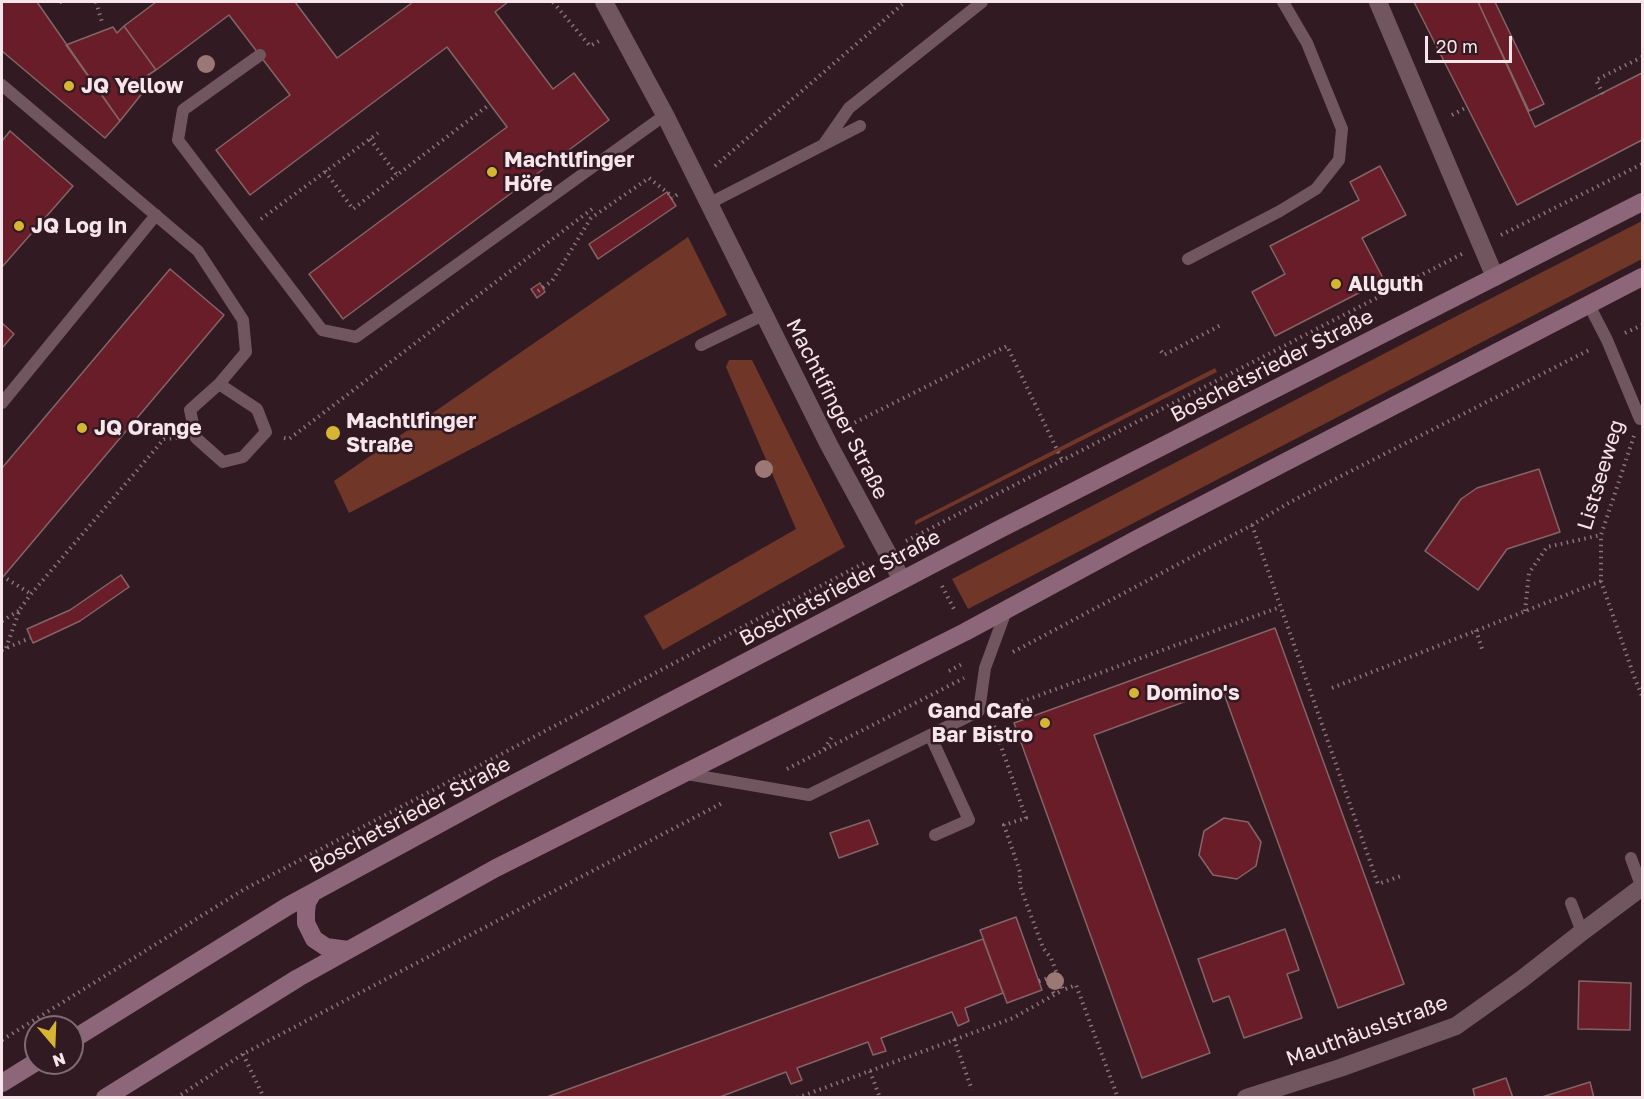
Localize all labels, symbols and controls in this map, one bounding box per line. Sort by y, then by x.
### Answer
scale bar [1428,24,1515,62]
text: 20 m [1436,35,1478,57]
place label: JQ Yellow [81,73,183,99]
marker: JQ Yellow [62,79,76,93]
place label: Machtlfinger Höfe [504,147,634,197]
marker: Machtlfinger Höfe [485,165,499,179]
place label: JQ Log In [31,213,127,239]
marker: JQ Log In [12,219,26,233]
place label: Allguth [1348,271,1423,297]
marker: Allguth [1329,277,1343,291]
street label: Boschetsrieder Straße [1166,304,1378,428]
street label: Machtlfinger Straße [781,315,893,503]
place label: Machtlfinger Straße [346,408,476,458]
place label: JQ Orange [94,415,202,441]
street label: Listseeweg [1572,417,1630,533]
marker: JQ Orange [75,421,89,435]
marker: Machtlfinger Straße [324,424,342,442]
street label: Boschetsrieder Straße [735,524,945,652]
place label: Domino's [1146,680,1240,706]
marker: Domino's [1127,686,1141,700]
place label: Gand Cafe Bar Bistro [927,698,1033,748]
marker: Gand Cafe Bar Bistro [1038,716,1052,730]
street label: Boschetsrieder Straße [305,751,515,879]
street label: Mauthäuslstraße [1283,990,1451,1072]
north arrow [24,1015,84,1075]
text: N [50,1049,68,1072]

